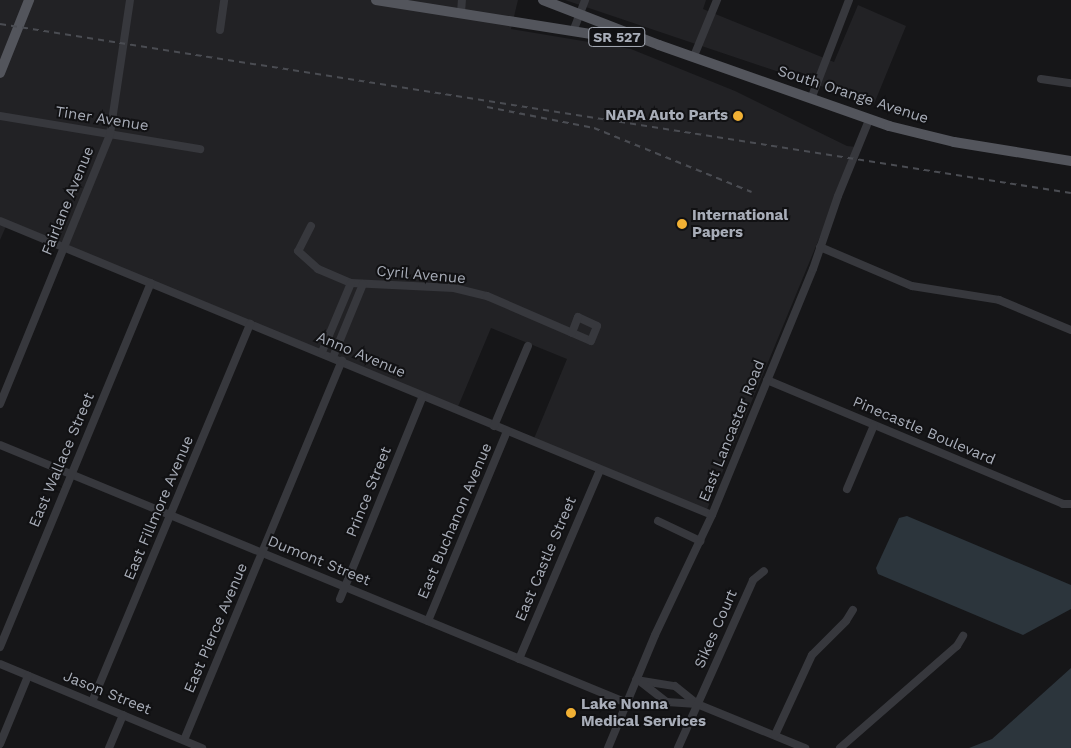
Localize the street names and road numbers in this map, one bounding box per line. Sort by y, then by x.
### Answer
road number: SR 527 [588,26,646,48]
street label: South Orange Avenue [775,62,931,128]
street label: Tiner Avenue [54,103,150,135]
street label: Fairlane Avenue [38,144,98,258]
street label: Cyril Avenue [375,262,467,288]
street label: Anno Avenue [313,328,409,382]
street label: East Lancaster Road [695,357,769,505]
street label: East Wallace Street [25,390,99,530]
street label: Pinecastle Boulevard [850,393,998,469]
street label: East Fillmore Avenue [120,433,198,583]
street label: East Buchanon Avenue [414,440,496,602]
street label: Prince Street [343,444,395,540]
street label: East Castle Street [512,494,580,624]
street label: Dumont Street [265,532,373,590]
street label: East Pierce Avenue [180,560,252,696]
street label: Sikes Court [691,587,741,671]
street label: Jason Street [60,667,154,719]

